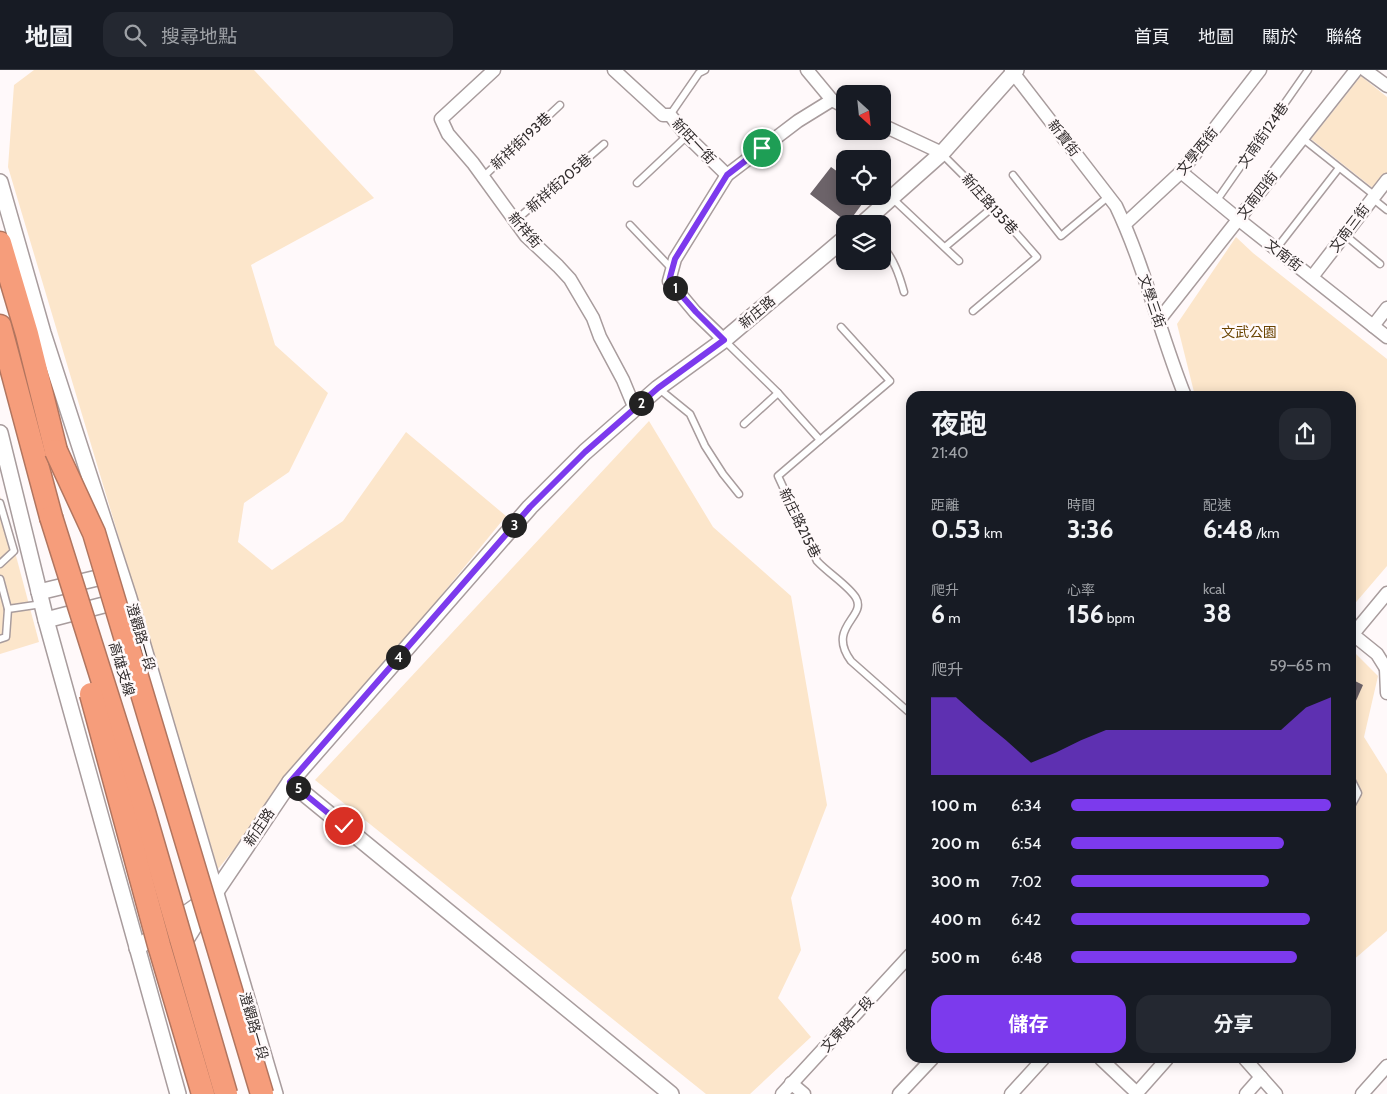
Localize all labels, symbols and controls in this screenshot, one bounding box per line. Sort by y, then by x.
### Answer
search box [103,12,453,57]
icon: search [121,21,149,49]
text: 地圖 [25,22,73,51]
text: 搜尋地點 [161,25,237,48]
text: 首頁 [1134,26,1170,48]
text: 地圖 [1198,26,1234,48]
text: 關於 [1262,26,1298,48]
text: 聯絡 [1326,26,1362,48]
north arrow [836,85,891,140]
map controls [836,85,891,270]
street label: 文南街124巷 [1234,99,1292,171]
street label: 新祥街193巷 [487,108,555,174]
street label: 新旺一街 [668,114,720,168]
street label: 新寶街 [1044,116,1084,160]
street label: 文學西街 [1172,124,1222,178]
pin [741,127,783,169]
icon: arrive [748,134,776,162]
street label: 新祥街205巷 [523,150,595,216]
button: locate [836,150,891,205]
street label: 文南四街 [1233,167,1281,223]
street label: 新庄路135巷 [958,170,1022,238]
street label: 文南三街 [1325,200,1373,256]
street label: 新祥街 [504,208,546,252]
button: layers [836,215,891,270]
street label: 文南街 [1262,235,1306,275]
street label: 文學三街 [1134,272,1170,330]
pin: 1 [662,276,688,300]
text: 1 [673,279,678,297]
street label: 新庄路 [735,292,779,332]
park label: 文武公園 [1221,323,1277,341]
pin: 2 [628,390,654,416]
text: 2 [638,394,645,412]
text: 夜跑 [931,407,987,441]
button: share [1279,408,1331,460]
text: 21:40 [931,443,968,462]
street label: 新庄路215巷 [775,485,825,561]
text: 距離 [931,496,959,514]
text: 時間 [1067,496,1095,514]
text: 配速 [1203,496,1231,514]
pin: 3 [502,512,526,538]
text: 0.53 [931,514,981,544]
text: 3:36 [1067,514,1114,544]
text: 6:48 [1203,514,1253,544]
text: 3 [511,516,518,534]
text: km [981,524,1003,542]
text: /km [1253,524,1279,542]
text: kcal [1203,580,1225,598]
text: 爬升 [931,581,959,599]
text: 心率 [1067,581,1095,599]
text: 38 [1203,598,1232,628]
text: 6 [931,599,945,629]
text: 156 [1067,599,1104,629]
street label: 澄觀路一段 [123,601,159,673]
text: m [945,609,961,627]
text: bpm [1104,609,1135,627]
street label: 高雄支線 [105,640,139,698]
pin: 4 [386,644,410,670]
text: 4 [394,648,403,666]
text: 59–65 m [1269,656,1331,675]
text: 爬升 [931,660,963,679]
pin: 5 [286,776,310,800]
text: 5 [295,779,302,797]
text: 100 m [931,796,977,815]
text: 6:34 [1011,796,1041,815]
street label: 新庄路 [240,805,278,849]
pin [323,805,365,847]
icon: check [330,812,358,840]
text: 200 m [931,834,980,853]
text: 6:54 [1011,834,1041,853]
text: 300 m [931,872,980,891]
text: 7:02 [1011,872,1042,891]
text: 400 m [931,910,981,929]
text: 6:42 [1011,910,1041,929]
text: 500 m [931,948,980,967]
text: 6:48 [1011,948,1042,967]
street label: 澄觀路一段 [236,990,272,1062]
street label: 文東路一段 [817,992,877,1056]
button: 儲存 [931,995,1126,1053]
button: 分享 [1136,995,1331,1053]

